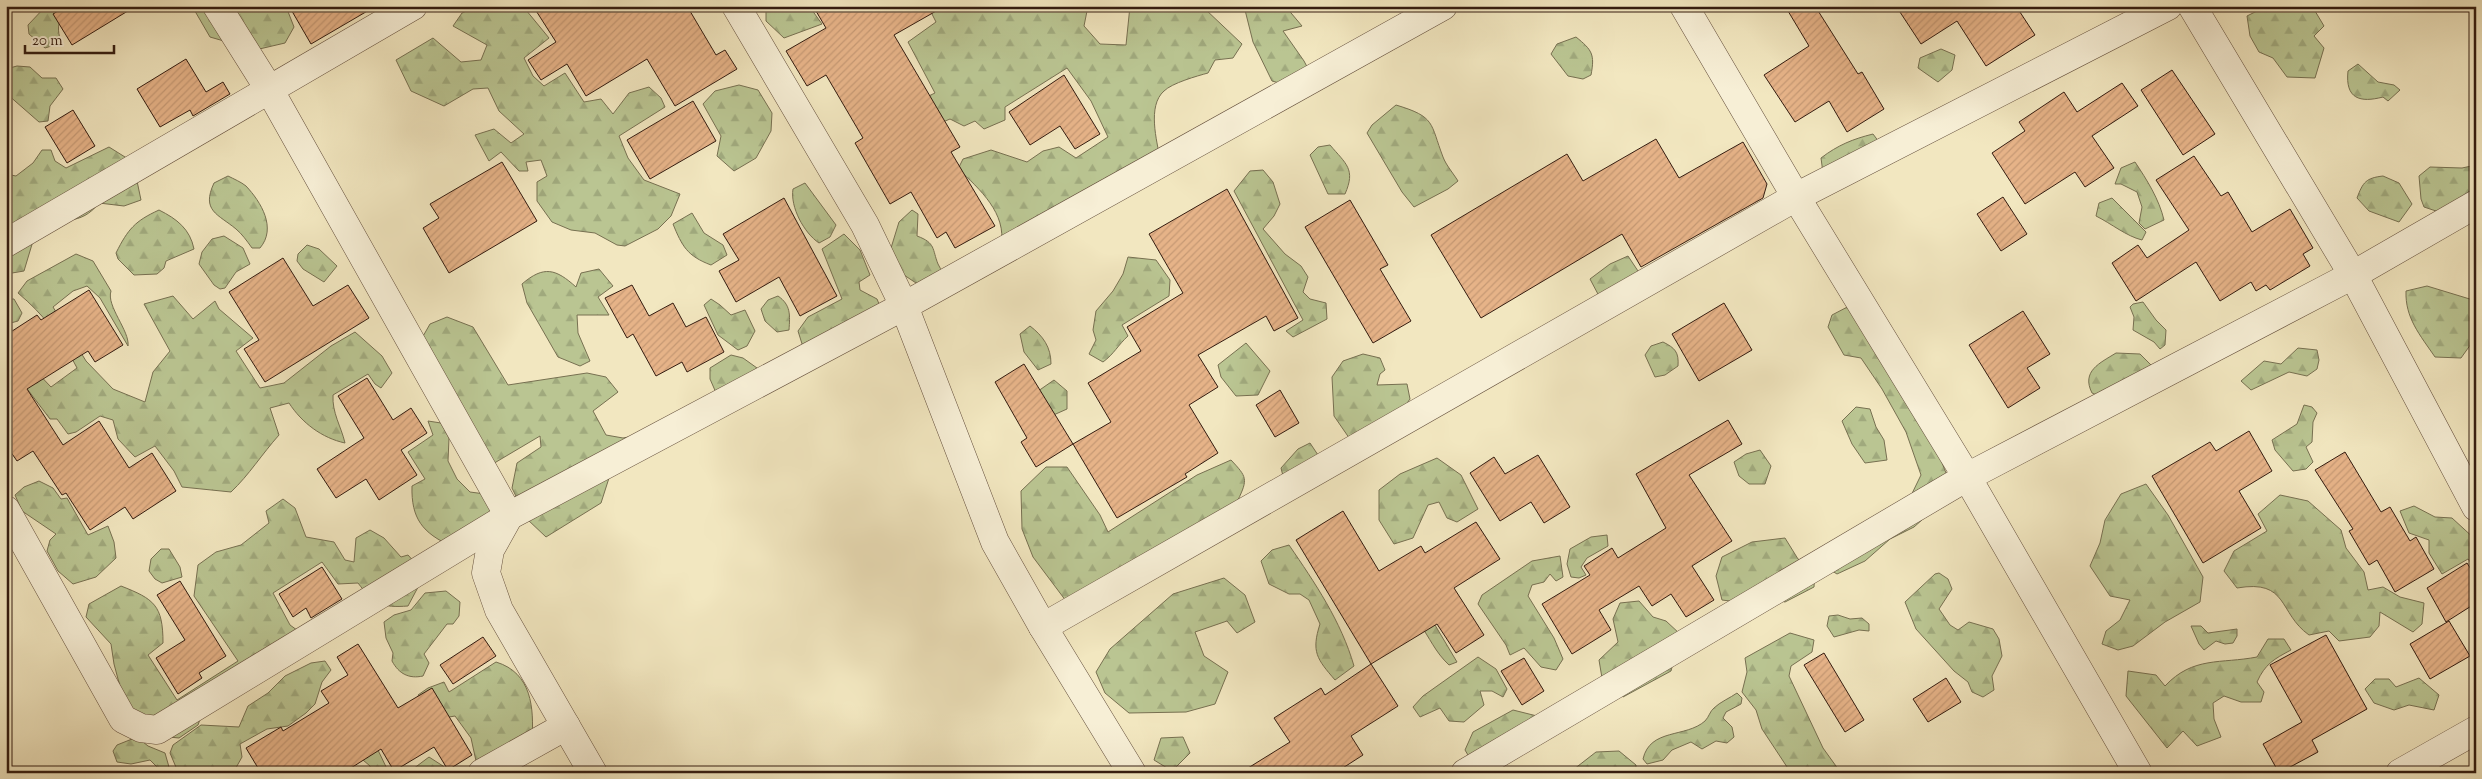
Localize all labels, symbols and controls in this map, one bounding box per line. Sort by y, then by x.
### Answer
scale bar [25,22,114,54]
text: 20 m [32,31,63,52]

